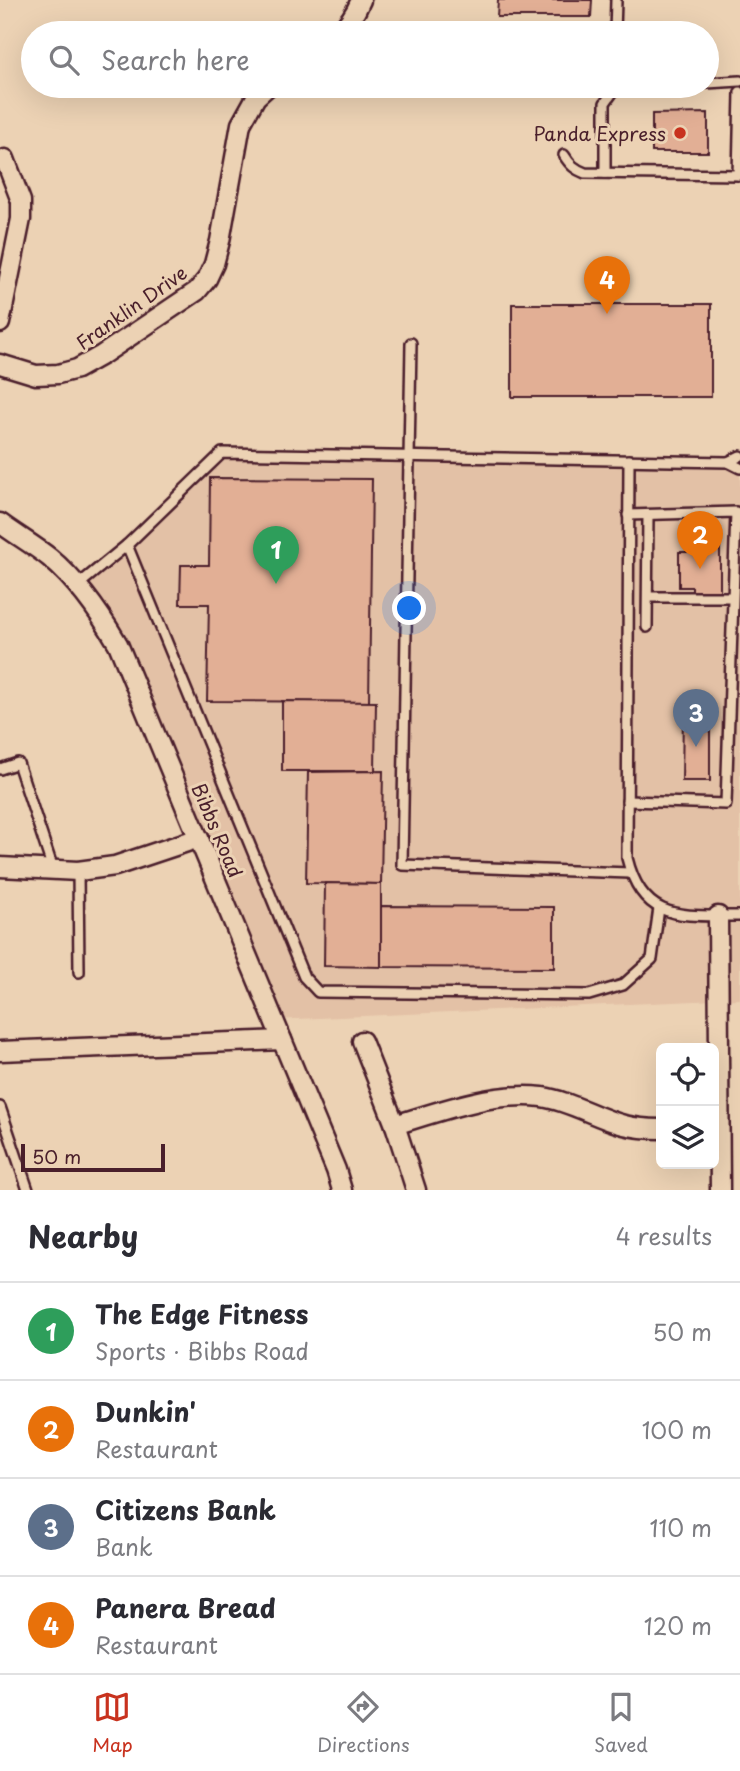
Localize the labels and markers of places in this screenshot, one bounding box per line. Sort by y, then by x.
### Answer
place label: Panda Express [533,119,666,147]
marker: Panda Express [672,125,688,141]
pin: 4 [584,256,630,314]
pin: 2 [677,511,723,569]
pin: 1 [253,526,299,584]
pin: 3 [673,689,719,747]

